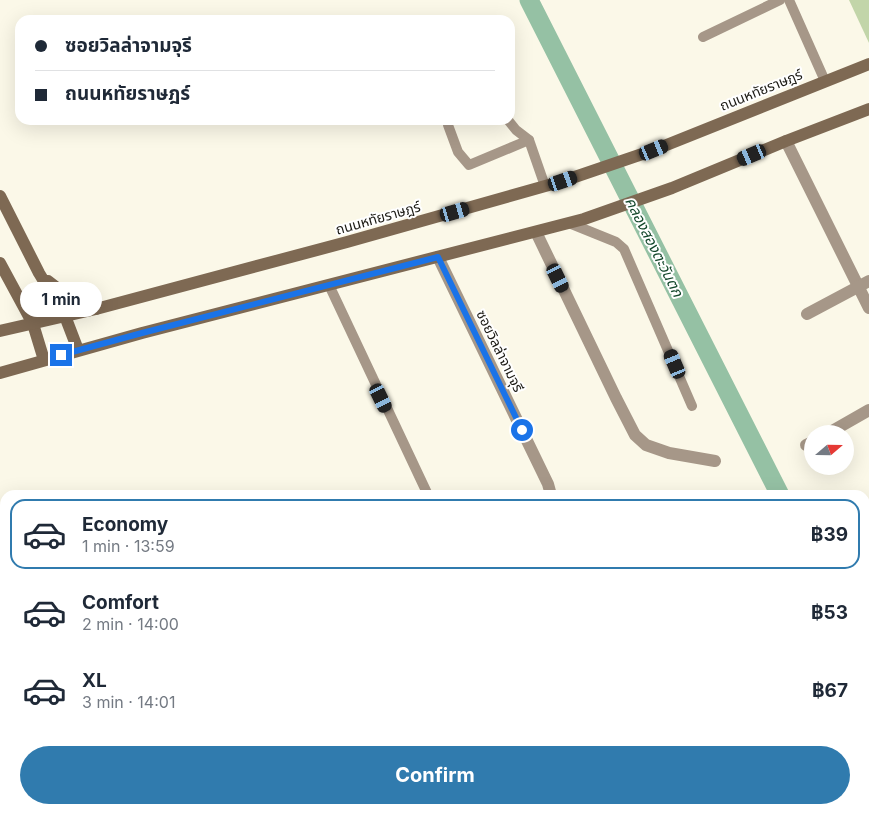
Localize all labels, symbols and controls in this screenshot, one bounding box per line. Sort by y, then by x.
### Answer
text: ซอยวิลล่าจามจุรี [65,34,192,57]
street label: ถนนหทัยราษฎร์ [717,65,805,114]
text: ถนนหทัยราษฎร์ [65,82,190,105]
car [637,137,670,163]
car [735,142,768,168]
car [546,169,579,193]
water label: คลองสองตะวันตก [621,194,688,301]
street label: ถนนหทัยราษฎร์ [334,197,423,238]
car [438,201,471,223]
car [544,261,571,295]
callout: 1 min [20,282,102,318]
text: 1 min [41,289,81,309]
street label: ซอยวิลล่าจามจุรี [472,307,528,395]
route end [50,344,72,366]
car [662,347,687,381]
car [367,381,394,415]
route start [511,419,533,441]
north arrow [804,425,854,475]
map controls [804,425,854,475]
icon: car [22,512,67,557]
text: Economy [82,513,168,536]
text: ฿39 [811,523,848,546]
text: 1 min · 13:59 [82,536,175,556]
icon: car [22,590,67,635]
text: Comfort [82,591,159,614]
text: ฿53 [811,601,848,624]
text: 2 min · 14:00 [82,614,179,634]
icon: car [22,668,67,713]
text: XL [82,669,107,692]
text: ฿67 [812,679,848,702]
text: 3 min · 14:01 [82,692,175,712]
button: Confirm [20,746,850,804]

